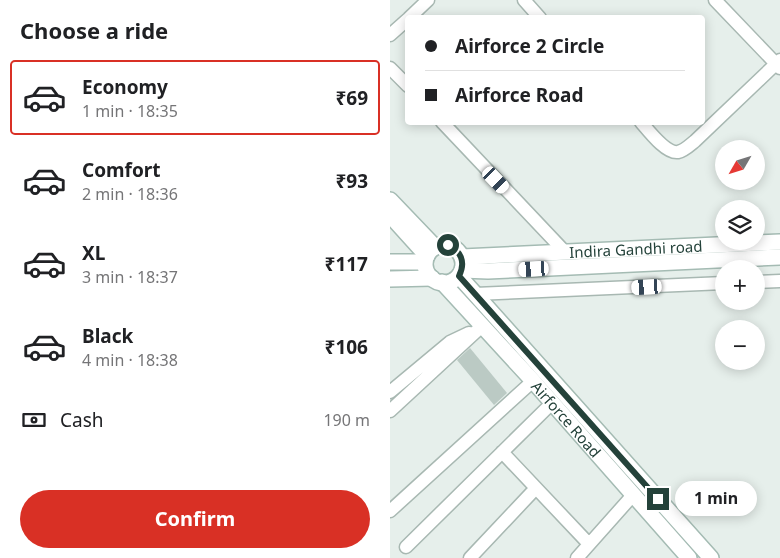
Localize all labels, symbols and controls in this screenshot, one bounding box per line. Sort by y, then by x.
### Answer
text: Choose a ride [20,15,168,45]
text: Airforce 2 Circle [455,33,604,59]
text: Economy [82,74,168,100]
icon: car [22,75,67,120]
text: Airforce Road [455,82,583,108]
text: ₹69 [335,85,368,111]
text: 1 min · 18:35 [82,100,178,122]
north arrow [715,140,765,190]
map controls [715,140,765,370]
text: Comfort [82,157,161,183]
icon: car [22,158,67,203]
car [480,164,511,196]
text: ₹93 [335,168,368,194]
text: 2 min · 18:36 [82,183,178,205]
button: layers [715,200,765,250]
route start [437,234,459,256]
street label: Indira Gandhi road [569,236,703,262]
text: XL [82,240,105,266]
icon: car [22,241,67,286]
text: ₹117 [325,251,368,277]
button: + [715,260,765,310]
car [518,261,549,277]
text: 3 min · 18:37 [82,266,178,288]
car [631,279,662,295]
button: − [715,320,765,370]
text: Black [82,323,133,349]
icon: car [22,324,67,369]
text: ₹106 [325,334,368,360]
text: 4 min · 18:38 [82,349,178,371]
street label: Airforce Road [527,376,605,461]
icon: cash [20,406,48,434]
text: Cash [60,407,104,433]
text: 190 m [323,409,370,431]
callout: 1 min [676,482,758,516]
text: 1 min [694,487,738,509]
route end [647,488,669,510]
button: Confirm [20,490,370,548]

